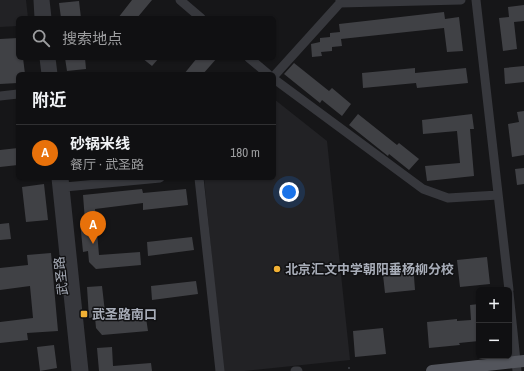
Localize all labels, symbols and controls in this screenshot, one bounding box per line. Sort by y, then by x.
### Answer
search box [16,16,276,60]
icon: search [30,27,52,49]
text: 搜索地点 [62,28,122,49]
text: 附近 [32,88,66,111]
text: 砂锅米线 [70,133,130,154]
text: A [41,144,49,161]
text: 180 m [230,144,260,161]
text: 餐厅 · 武圣路 [70,156,144,173]
your location [279,182,299,202]
pin: A [80,211,106,244]
street label: 武圣路 [51,256,71,296]
place label: 北京汇文中学朝阳垂杨柳分校 [285,261,454,278]
marker: 北京汇文中学朝阳垂杨柳分校 [272,264,282,274]
map controls [476,287,512,359]
button: + [476,287,512,323]
place label: 武圣路南口 [92,306,157,323]
marker: 武圣路南口 [79,309,89,319]
button: − [476,323,512,359]

